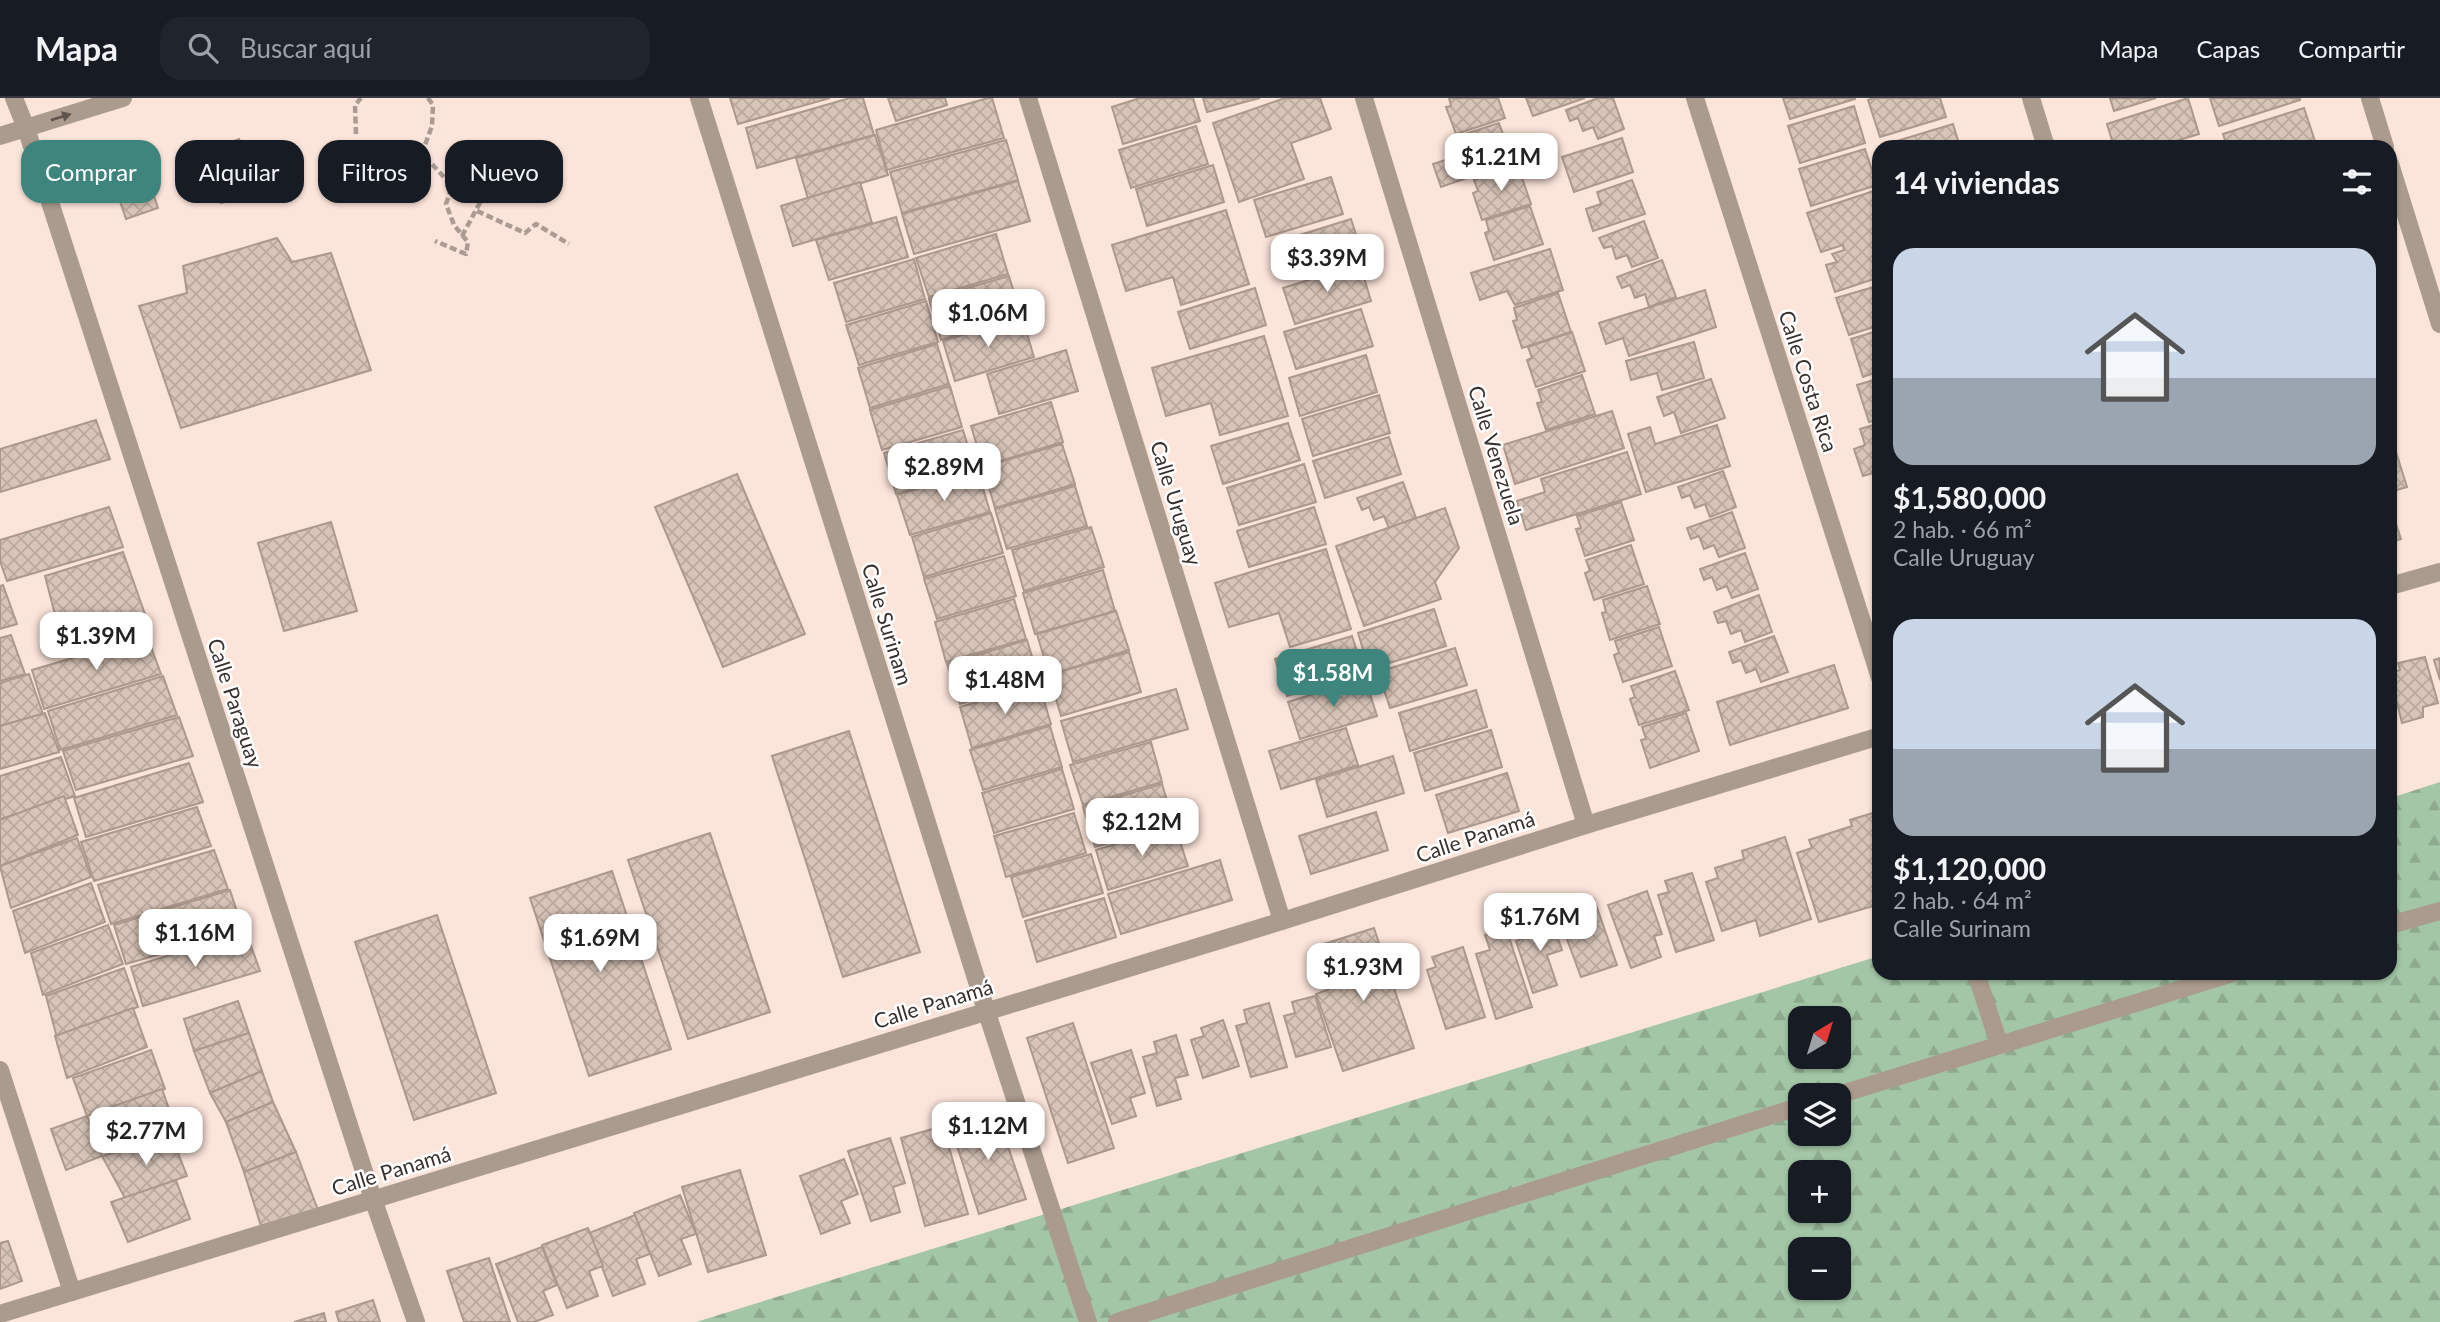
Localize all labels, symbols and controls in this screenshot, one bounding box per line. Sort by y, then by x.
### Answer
search box [160,17,650,80]
text: Mapa [35,28,118,68]
icon: search [184,29,222,67]
text: Buscar aquí [240,32,371,64]
text: Mapa [2099,34,2158,63]
text: Capas [2196,34,2260,63]
text: Compartir [2298,34,2405,63]
one-way arrow [51,111,72,122]
pin: $1.21M [1444,134,1558,193]
chip: Comprar [21,140,161,203]
chip: Alquilar [175,140,304,203]
chip: Filtros [318,140,431,203]
chip: Nuevo [445,140,563,203]
text: $1.21M [1461,142,1541,170]
icon: filters [2338,163,2376,201]
text: 14 viviendas [1893,164,2060,200]
pin: $3.39M [1270,234,1384,294]
text: $3.39M [1287,243,1367,271]
pin: $1.06M [931,289,1045,349]
icon: home [2072,294,2198,420]
text: $1.06M [948,298,1028,326]
street label: Calle Costa Rica [1774,307,1844,455]
street label: Calle Venezuela [1464,382,1530,528]
street label: Calle Uruguay [1146,438,1208,568]
pin: $2.89M [887,444,1001,503]
text: $2.89M [904,452,984,480]
text: $1,580,000 [1893,479,2046,515]
text: 2 hab. · 66 m² [1893,515,2032,543]
text: Calle Uruguay [1893,543,2034,571]
street label: Calle Surinam [858,560,918,688]
pin: $1.39M [39,612,153,672]
text: $1.39M [56,621,136,649]
street label: Calle Paraguay [203,635,269,771]
pin: $1.58M [1276,650,1390,709]
pin: $1.48M [948,656,1062,716]
text: $1.58M [1293,658,1373,686]
text: $1.48M [965,665,1045,693]
icon: home [2072,665,2198,791]
pin: $2.12M [1085,798,1199,858]
street label: Calle Panamá [1412,805,1538,867]
text: $2.12M [1102,807,1182,835]
text: $1,120,000 [1893,850,2046,886]
text: 2 hab. · 64 m² [1893,886,2032,914]
pin: $1.76M [1483,894,1597,953]
text: $1.76M [1500,902,1580,930]
pin: $1.16M [138,910,252,969]
pin: $1.69M [543,914,657,974]
text: Calle Surinam [1893,914,2031,942]
text: $1.16M [155,918,235,946]
text: $1.69M [560,923,640,951]
pin: $1.93M [1306,944,1420,1003]
text: $1.93M [1323,952,1403,980]
street label: Calle Panamá [870,973,996,1033]
north arrow [1788,1006,1852,1069]
map controls [1788,1006,1851,1300]
button: layers [1788,1083,1851,1146]
pin: $1.12M [931,1102,1045,1162]
pin: $2.77M [89,1108,203,1167]
text: $1.12M [948,1111,1028,1139]
text: $2.77M [106,1116,186,1144]
street label: Calle Panamá [328,1140,454,1200]
button: + [1788,1160,1851,1223]
button: − [1788,1237,1851,1300]

